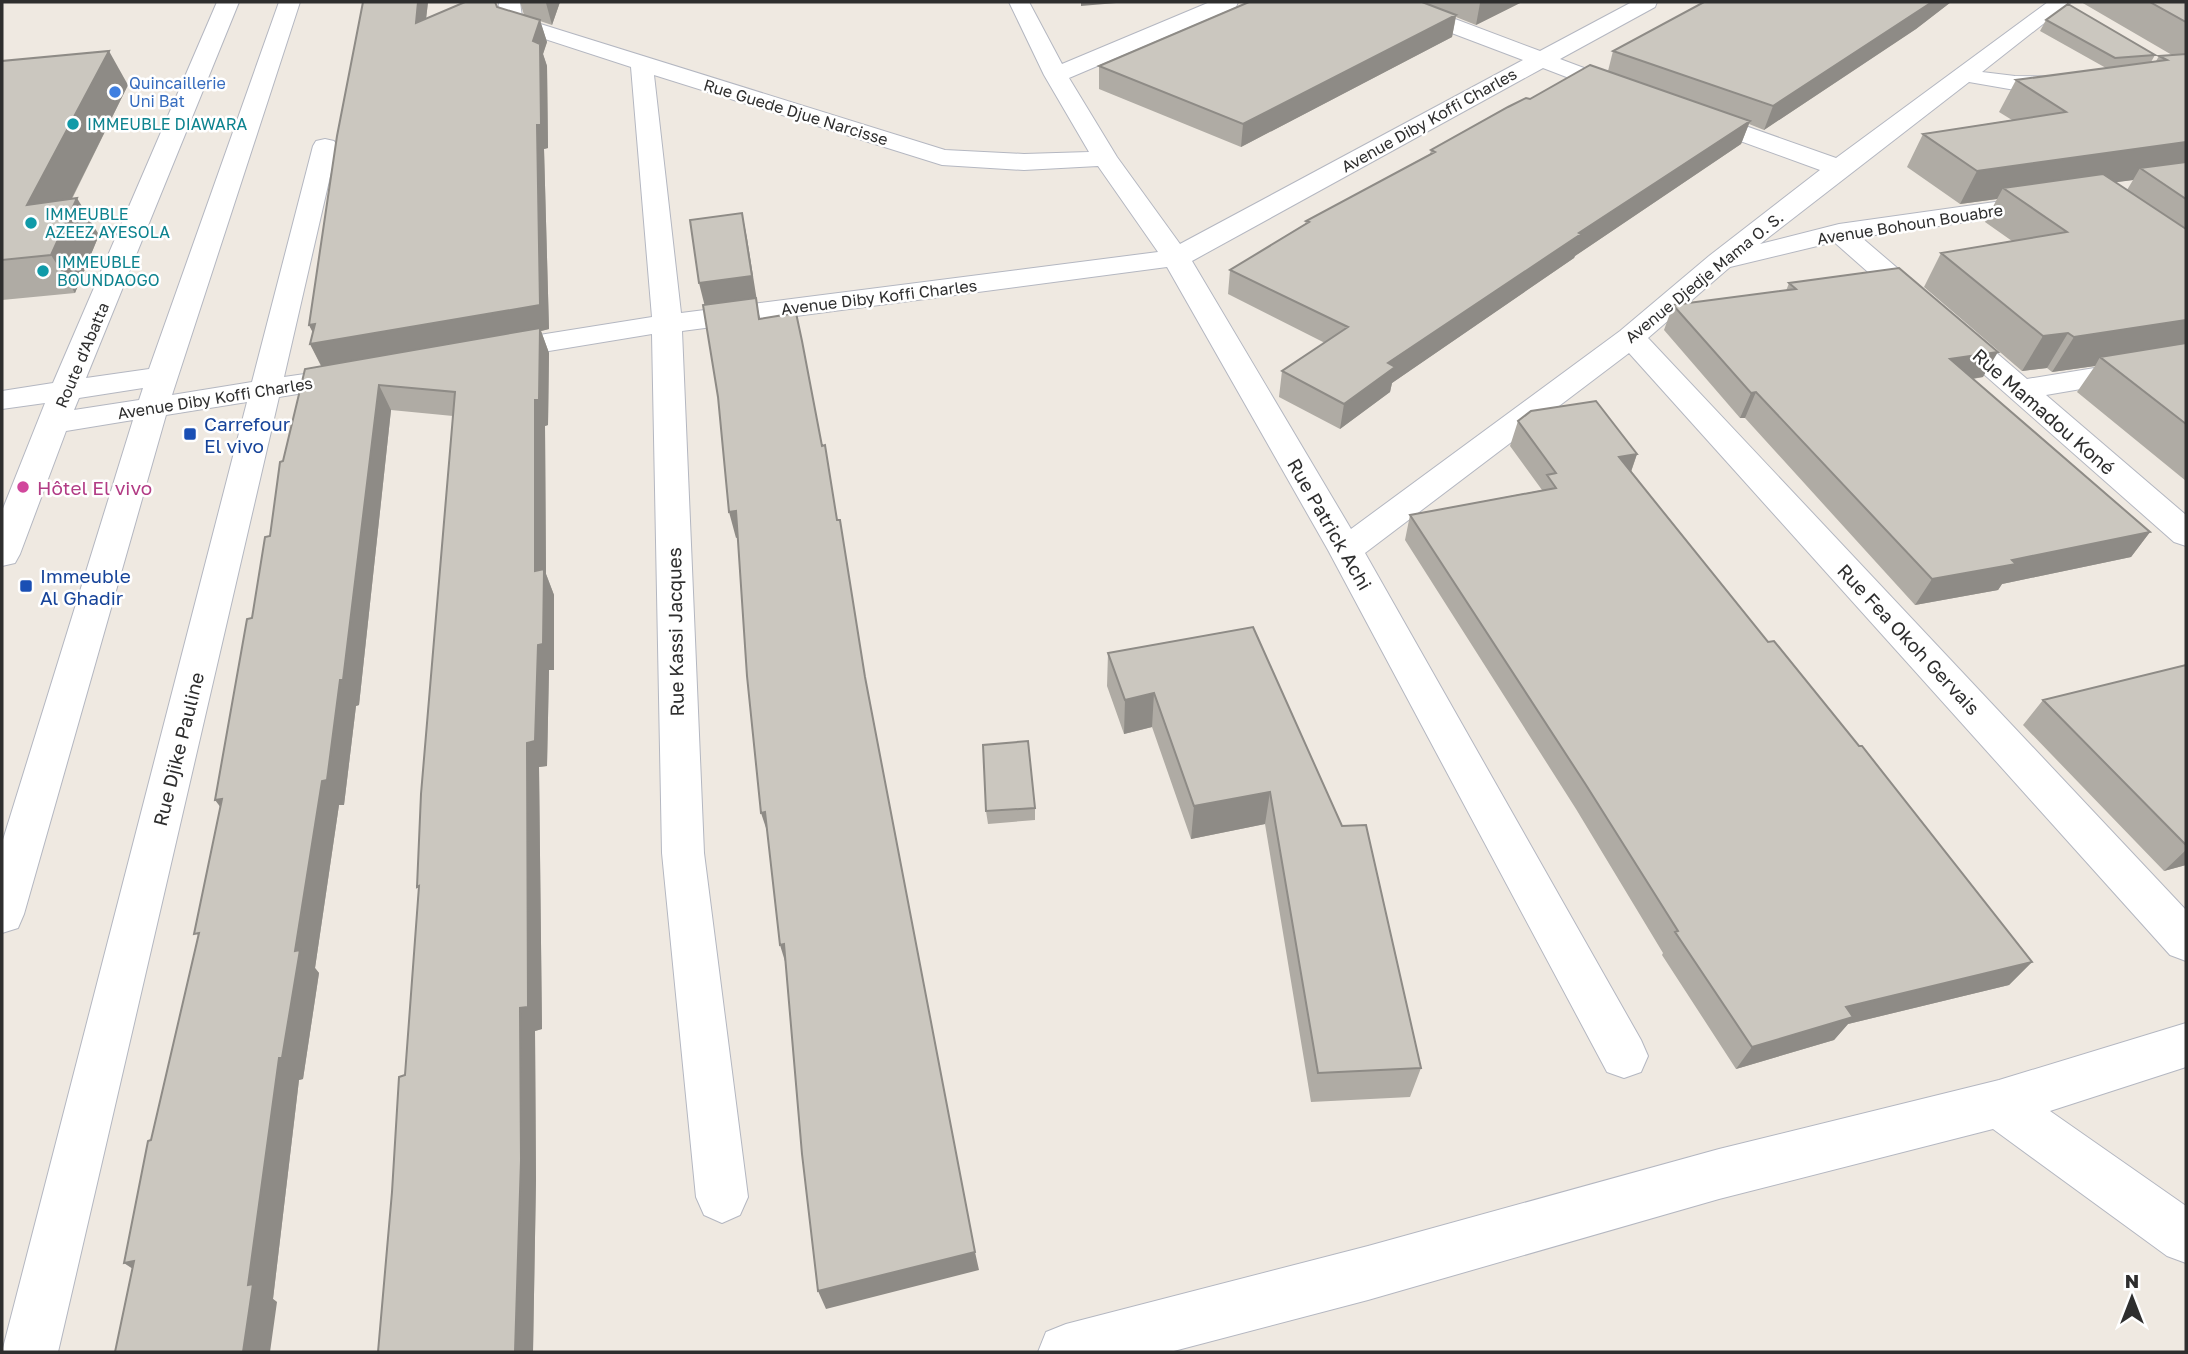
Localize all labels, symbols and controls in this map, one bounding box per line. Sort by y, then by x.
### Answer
street label: Avenue Diby Koffi Charles [1338,63,1520,177]
place label: Quincaillerie Uni Bat [129,73,226,111]
street label: Rue Guede Djue Narcisse [701,74,891,150]
marker: Quincaillerie Uni Bat [107,84,123,100]
place label: IMMEUBLE DIAWARA [87,114,248,134]
marker: IMMEUBLE DIAWARA [65,116,81,132]
street label: Avenue Bohoun Bouabre [1816,199,2004,249]
place label: IMMEUBLE AZEEZ AYESOLA [45,204,170,242]
street label: Avenue Djedje Mama O. S. [1621,207,1787,347]
marker: IMMEUBLE AZEEZ AYESOLA [23,215,39,231]
place label: IMMEUBLE BOUNDAOGO [57,252,160,290]
marker: IMMEUBLE BOUNDAOGO [35,263,51,279]
street label: Avenue Diby Koffi Charles [780,275,978,319]
street label: Route d'Abatta [51,299,113,411]
street label: Rue Mamadou Koné [1968,343,2120,479]
street label: Avenue Diby Koffi Charles [116,373,314,423]
place label: Carrefour El vivo [204,412,291,457]
marker: Carrefour El vivo [182,426,198,442]
street label: Rue Patrick Achi [1283,454,1377,594]
place label: Hôtel El vivo [37,476,152,499]
marker: Hôtel El vivo [15,479,31,495]
street label: Rue Kassi Jacques [662,547,688,717]
street label: Rue Fea Okoh Gervais [1833,559,1985,719]
place label: Immeuble Al Ghadir [40,564,131,609]
marker: Immeuble Al Ghadir [18,578,34,594]
street label: Rue Djike Pauline [148,670,208,828]
north arrow [2097,1263,2167,1333]
text: N [2125,1269,2139,1292]

